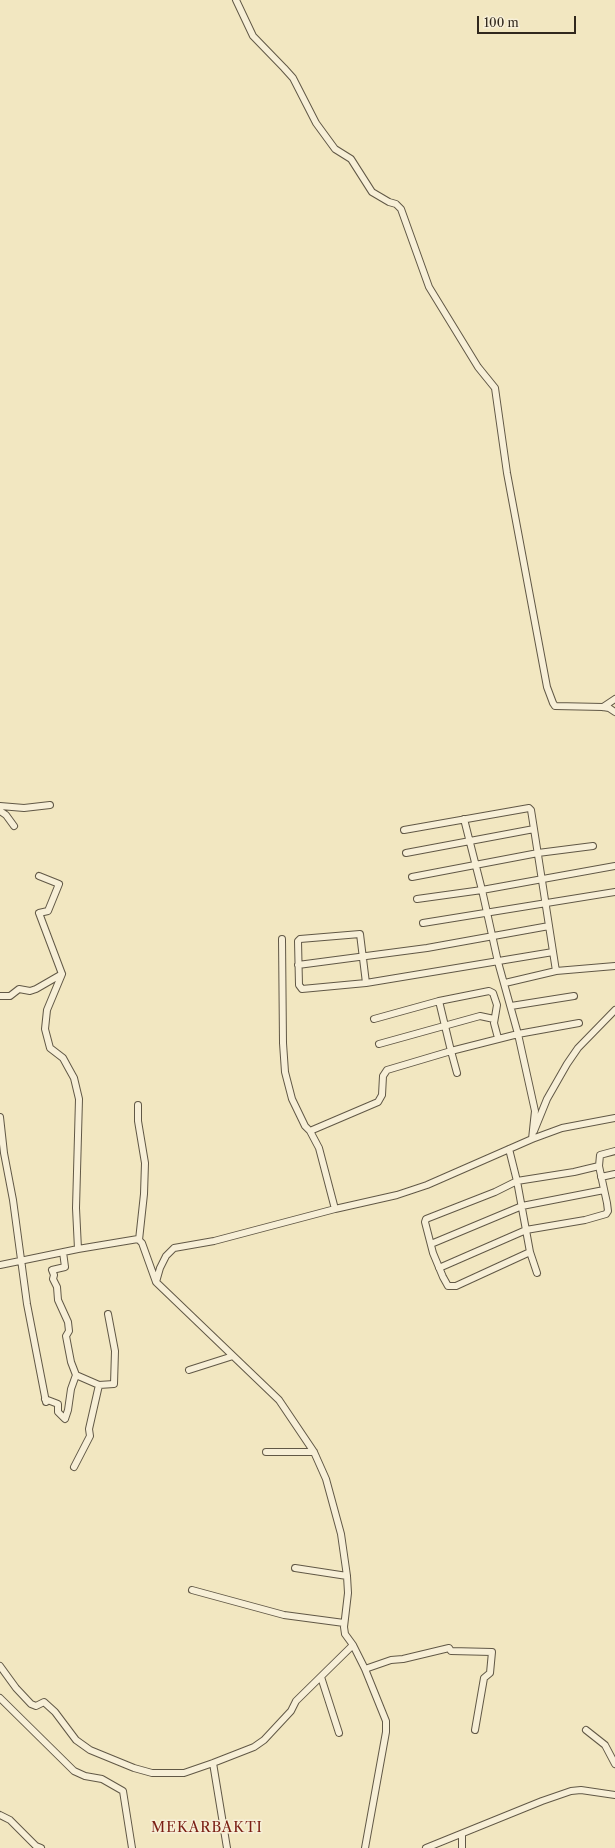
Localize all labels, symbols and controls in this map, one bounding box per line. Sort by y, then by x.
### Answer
scale bar [479,8,578,34]
text: 100 m [484,15,519,30]
district label: MEKARBAKTI [151,1820,263,1836]

